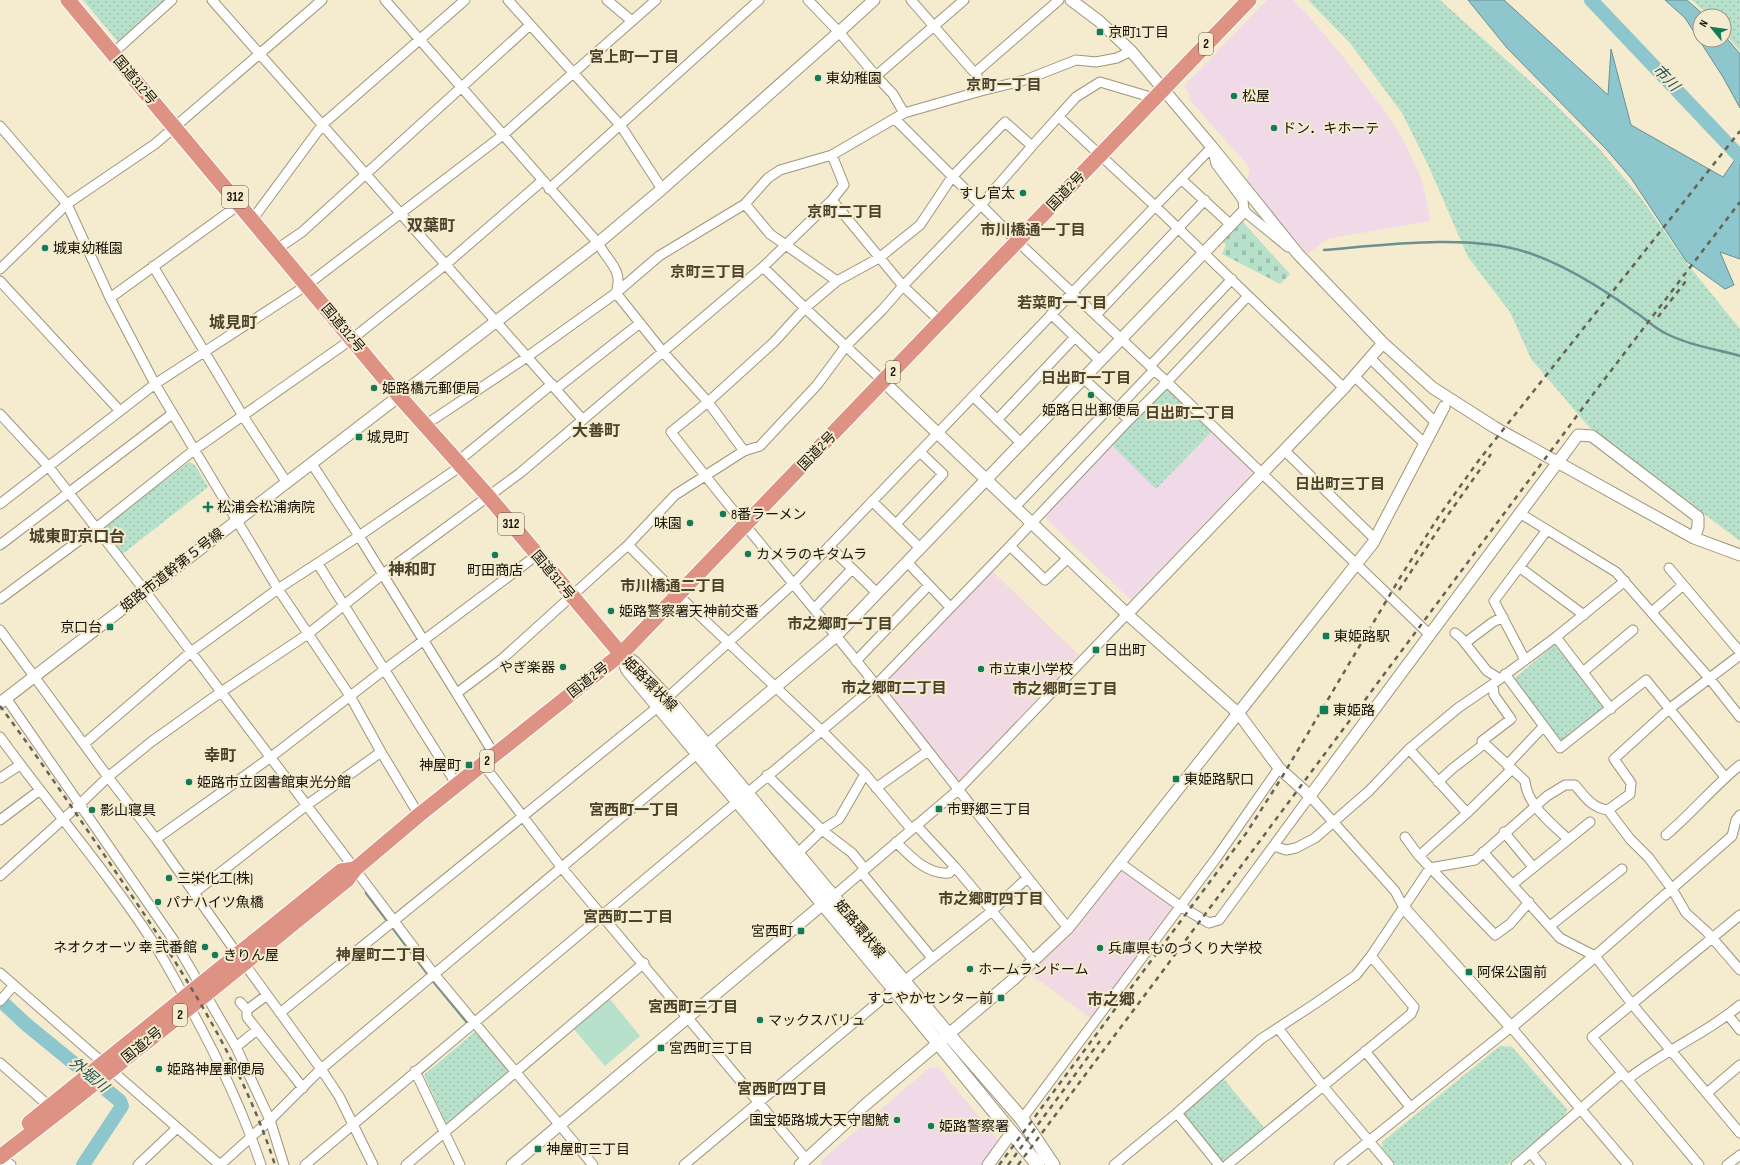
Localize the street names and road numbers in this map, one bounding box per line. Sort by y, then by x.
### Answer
road number: 2 [1199,33,1213,55]
street label: 国道312号 [110,52,160,108]
street label: 国道2号 [1043,168,1089,214]
road number: 312 [222,186,248,208]
street label: 国道312号 [318,300,368,356]
road number: 2 [886,361,900,383]
street label: 国道2号 [794,428,840,474]
road number: 312 [498,513,524,535]
street label: 姫路市道幹第５号線 [117,525,227,615]
street label: 国道312号 [528,547,578,603]
street label: 姫路環状線 [619,653,681,715]
street label: 国道2号 [564,659,612,701]
road number: 2 [480,750,494,772]
street label: 姫路環状線 [831,897,889,961]
road number: 2 [173,1004,187,1026]
street label: 国道2号 [118,1023,166,1067]

